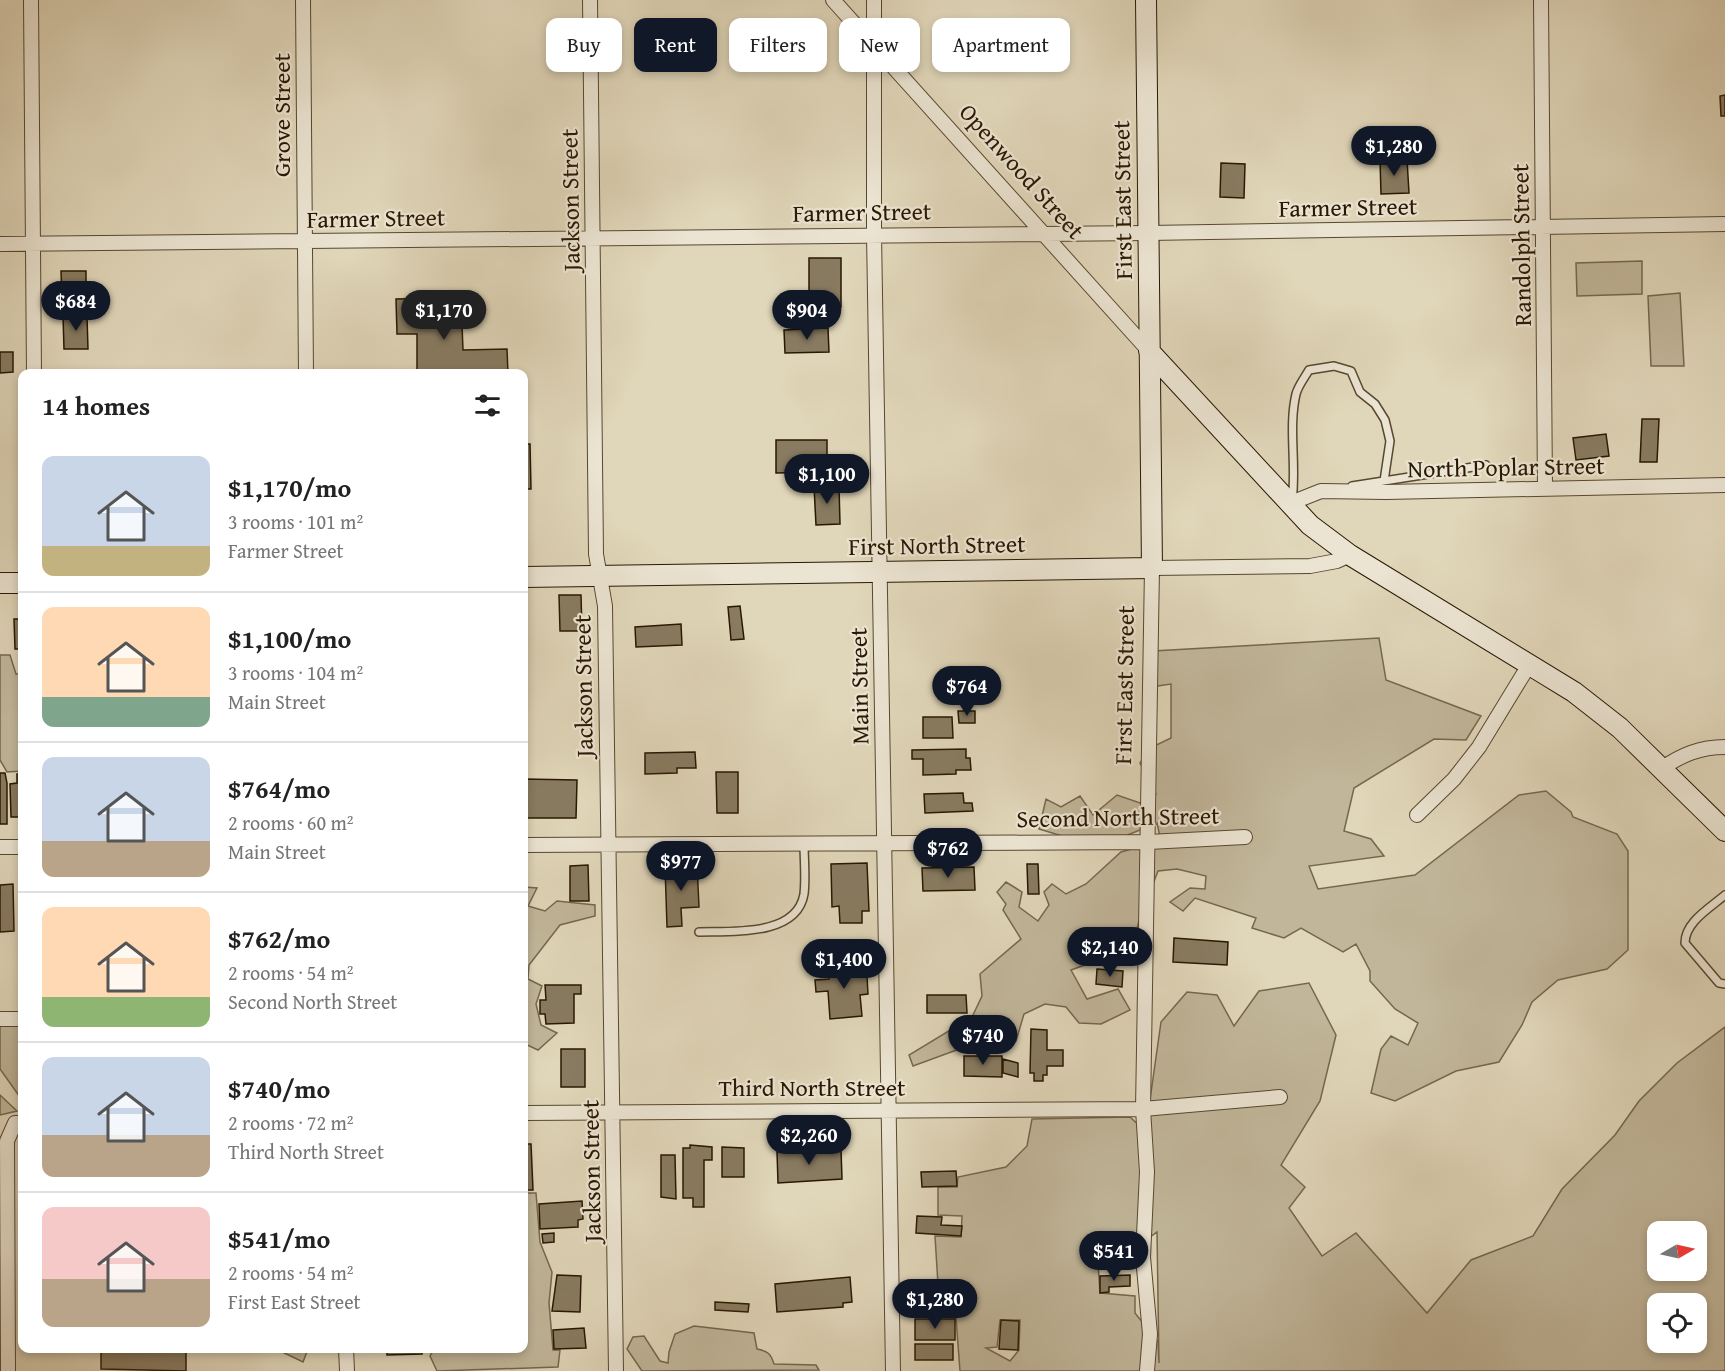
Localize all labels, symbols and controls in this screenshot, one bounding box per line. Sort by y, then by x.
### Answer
chip: Buy [546,18,622,72]
chip: Rent [634,18,717,72]
chip: Filters [729,18,827,72]
chip: New [839,18,920,72]
chip: Apartment [932,18,1070,72]
street label: Grove Street [264,52,299,177]
street label: Openwood Street [951,95,1093,247]
street label: First East Street [1103,120,1141,280]
pin: $1,280 [1345,126,1443,177]
street label: Jackson Street [551,128,589,275]
text: $1,280 [1365,131,1423,160]
street label: Randolph Street [1502,163,1540,327]
street label: Farmer Street [1278,188,1418,226]
street label: Farmer Street [792,193,932,231]
street label: Farmer Street [306,199,446,237]
pin: $684 [40,281,112,332]
text: $684 [55,286,97,315]
pin: $1,170 [395,290,493,341]
pin: $904 [771,290,843,341]
text: $1,170 [415,295,473,324]
text: $904 [786,295,828,324]
text: 14 homes [42,386,150,425]
icon: filters [471,389,504,422]
street label: North Poplar Street [1407,448,1605,486]
pin: $1,100 [778,454,876,505]
text: $1,100 [798,459,856,488]
text: $1,170/mo [228,468,351,507]
icon: home [90,480,162,552]
text: 3 rooms · 101 m² [228,507,363,536]
street label: First North Street [848,526,1027,564]
text: Farmer Street [228,536,344,565]
street label: First East Street [1105,605,1143,765]
street label: Jackson Street [564,614,602,761]
text: $1,100/mo [228,619,351,658]
street label: Main Street [840,627,878,745]
icon: home [90,631,162,703]
text: 3 rooms · 104 m² [228,658,363,687]
pin: $764 [931,666,1003,717]
text: $764 [946,671,988,700]
text: Main Street [228,687,326,716]
text: $764/mo [228,769,330,808]
icon: home [90,781,162,853]
street label: Second North Street [1016,798,1220,836]
text: 2 rooms · 60 m² [228,808,354,837]
pin: $762 [912,828,984,879]
text: $762 [927,833,969,862]
text: Main Street [228,837,326,866]
pin: $977 [645,841,717,892]
text: $977 [660,846,702,875]
text: $762/mo [228,919,330,958]
pin: $2,140 [1061,927,1159,978]
icon: home [90,931,162,1003]
text: $2,140 [1081,932,1139,961]
pin: $1,400 [795,939,893,990]
text: $1,400 [815,944,873,973]
text: 2 rooms · 54 m² [228,958,354,987]
text: Second North Street [228,987,397,1016]
pin: $740 [947,1015,1019,1066]
text: $740 [962,1020,1004,1049]
text: $740/mo [228,1069,330,1108]
street label: Third North Street [718,1070,906,1105]
icon: home [90,1081,162,1153]
street label: Jackson Street [572,1099,610,1246]
text: 2 rooms · 72 m² [228,1108,354,1137]
pin: $2,260 [760,1115,858,1166]
text: $2,260 [780,1120,838,1149]
text: Third North Street [228,1137,384,1166]
text: $541/mo [228,1219,330,1258]
north arrow [1647,1221,1707,1281]
map controls [1647,1221,1707,1353]
icon: home [90,1231,162,1303]
pin: $541 [1078,1231,1150,1282]
text: $541 [1093,1236,1135,1265]
text: 2 rooms · 54 m² [228,1258,354,1287]
pin: $1,280 [886,1279,984,1330]
text: $1,280 [906,1284,964,1313]
text: First East Street [228,1287,361,1316]
button: locate [1647,1293,1707,1353]

